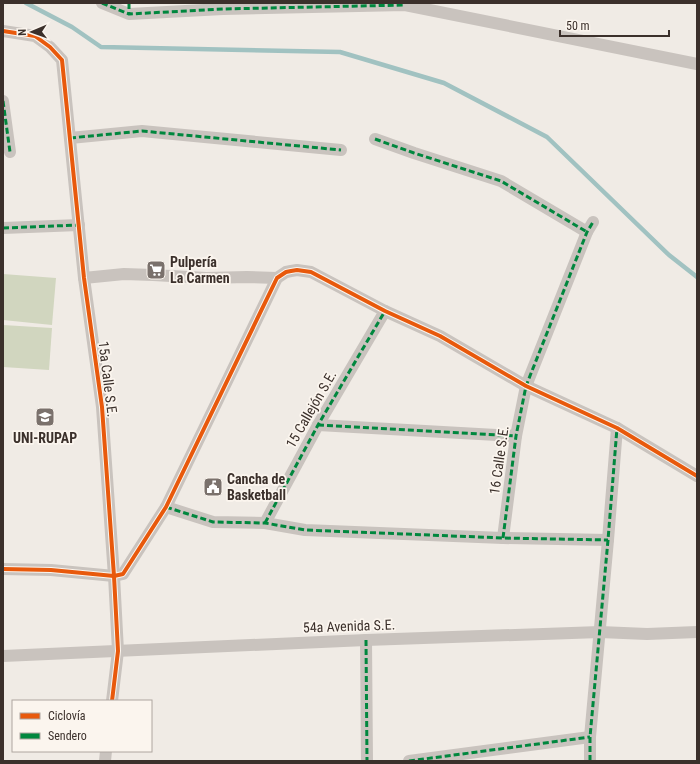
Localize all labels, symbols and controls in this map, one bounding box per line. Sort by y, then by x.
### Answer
north arrow [12,12,52,52]
scale bar [560,12,669,38]
text: 50 m [566,19,590,33]
text: N [16,28,29,36]
place label: Pulpería La Carmen [170,254,230,286]
supermarket icon: Pulpería La Carmen [145,259,167,281]
street label: 15a Calle S.E. [95,340,121,418]
street label: 15 Callejón S.E. [282,368,340,450]
school or university icon: UNI-RUPAP [34,406,56,428]
street label: 16 Calle S.E. [486,424,512,496]
place label: UNI-RUPAP [13,430,77,446]
place label: Cancha de Basketball [227,471,286,503]
public building icon: Cancha de Basketball [202,476,224,498]
street label: 54a Avenida S.E. [303,616,395,636]
legend [12,700,152,752]
text: Ciclovía [48,709,86,723]
text: Sendero [48,729,87,743]

